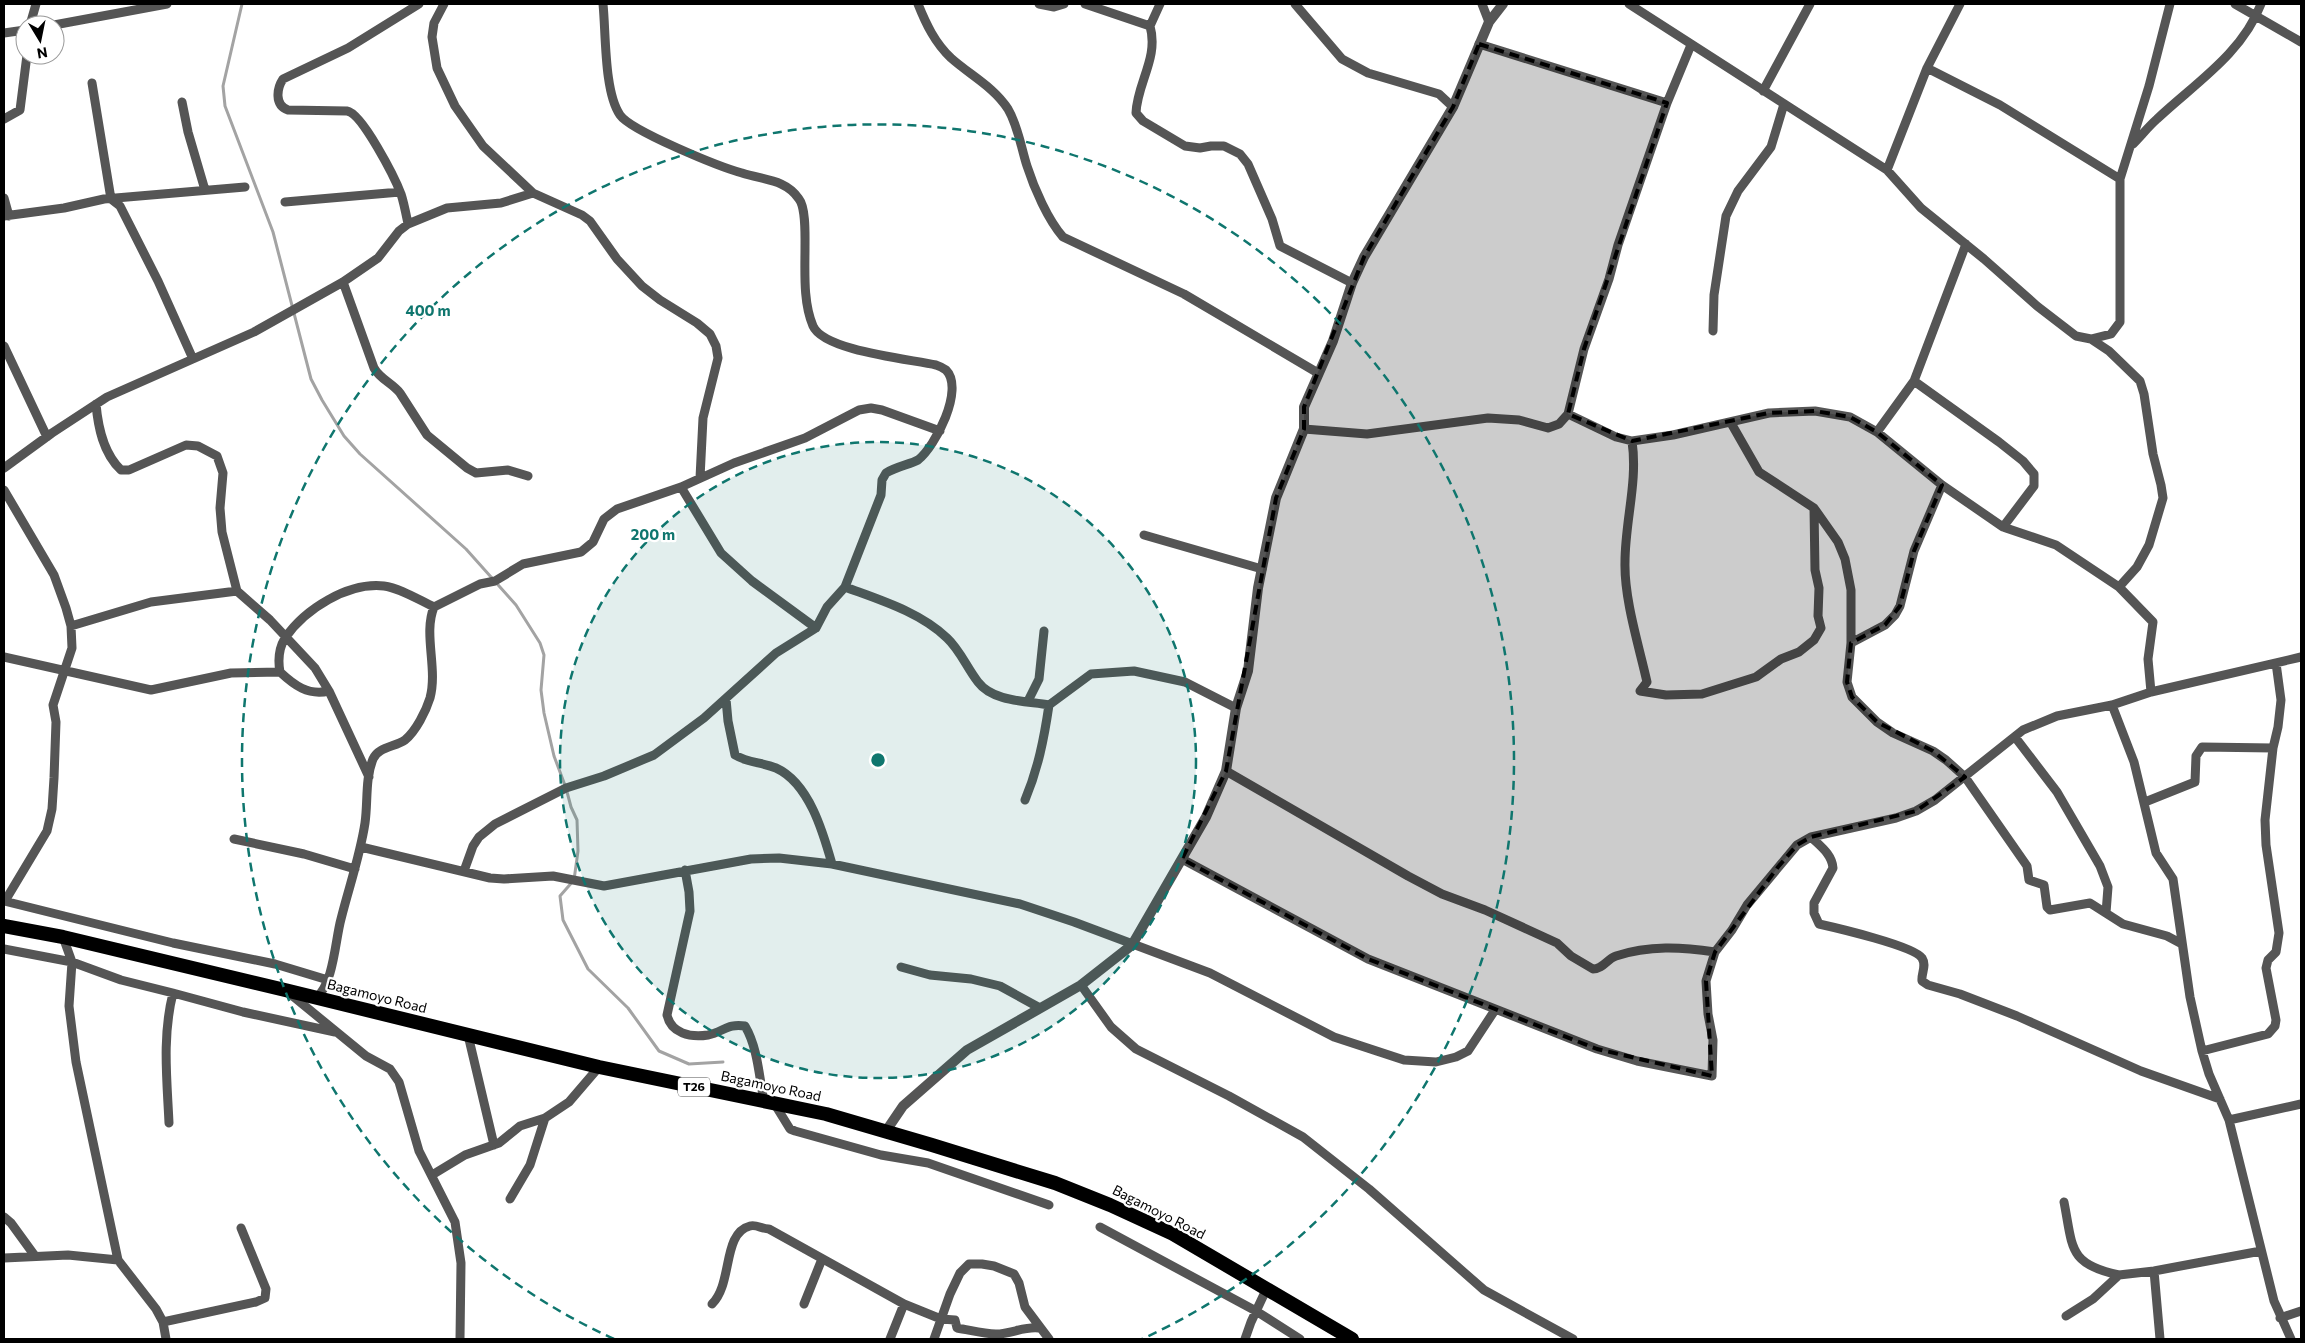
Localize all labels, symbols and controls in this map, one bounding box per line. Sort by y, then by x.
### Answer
north arrow [15,15,65,65]
text: N [36,44,49,63]
text: 400 m [405,301,451,319]
text: 200 m [631,525,675,543]
centre of rings [869,751,887,769]
street label: Bagamoyo Road [325,975,429,1016]
street label: Bagamoyo Road [719,1067,823,1104]
road number: T26 [678,1078,710,1096]
street label: Bagamoyo Road [1110,1181,1209,1242]

